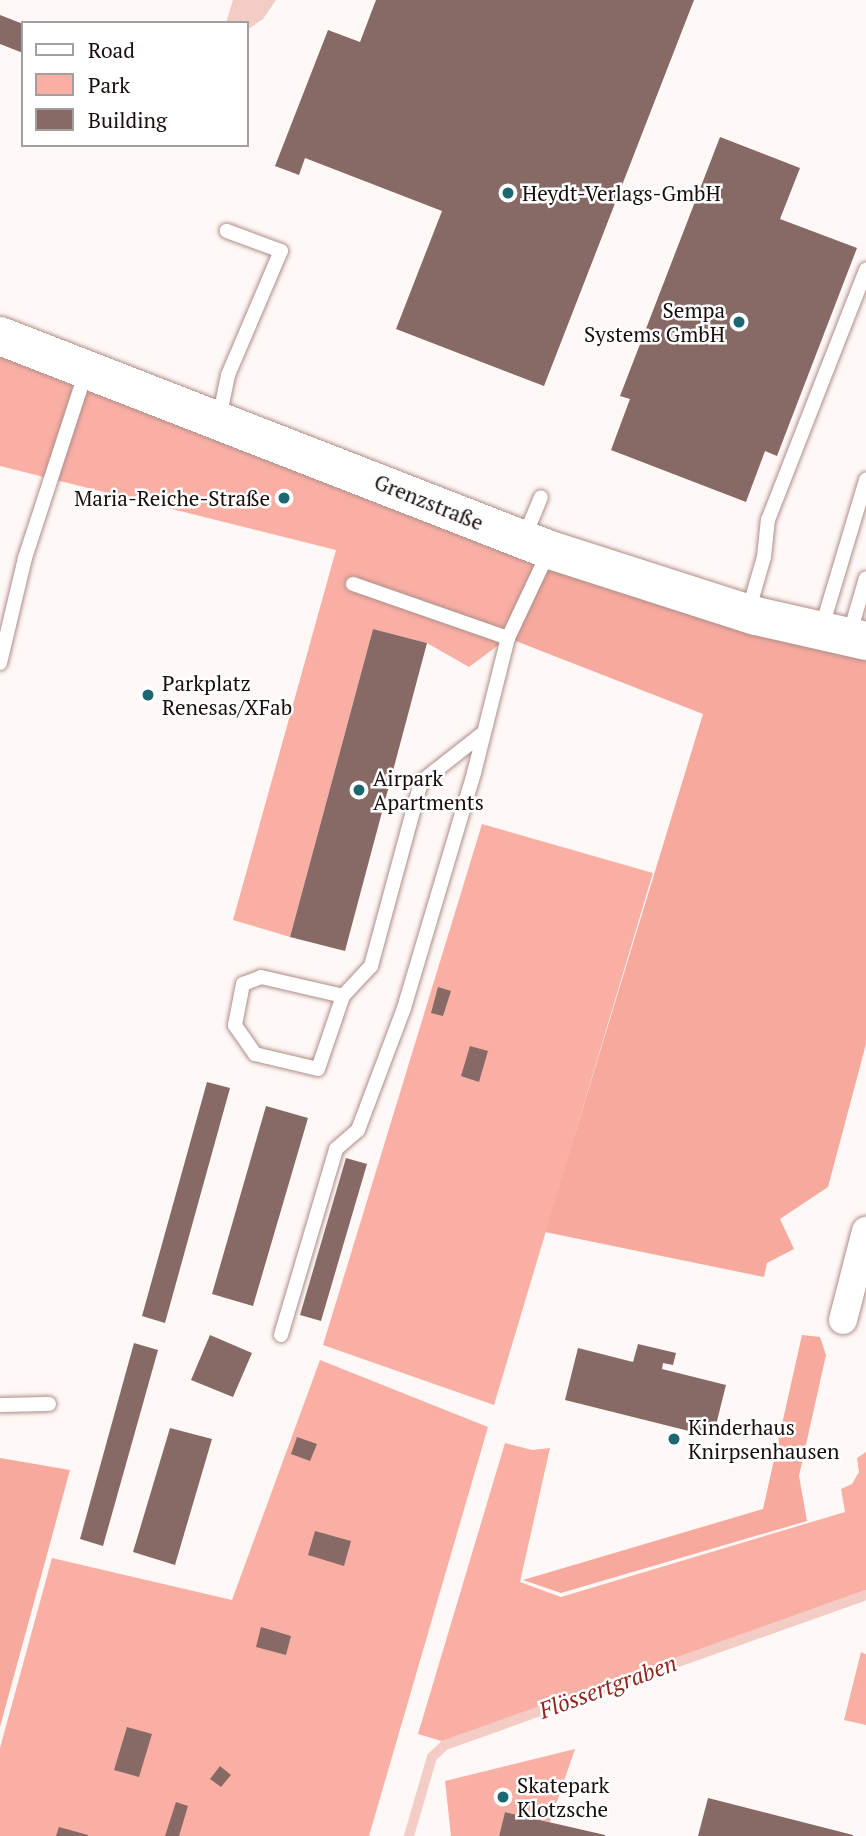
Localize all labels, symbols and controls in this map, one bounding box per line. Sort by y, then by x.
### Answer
legend [21,21,248,147]
text: Road [88,36,135,64]
text: Park [88,71,130,99]
text: Building [88,106,167,134]
place label: Heydt-Verlags-GmbH [522,180,721,206]
marker: Heydt-Verlags-GmbH [500,185,516,201]
place label: Sempa Systems GmbH [584,297,725,347]
marker: Sempa Systems GmbH [731,314,747,330]
street label: Grenzstraße [371,469,487,535]
place label: Maria-Reiche-Straße [74,485,270,511]
marker: Maria-Reiche-Straße [276,490,292,506]
place label: Parkplatz Renesas/XFab [162,670,292,720]
marker: Parkplatz Renesas/XFab [140,687,156,703]
place label: Airpark Apartments [373,765,484,815]
marker: Airpark Apartments [351,782,367,798]
place label: Kinderhaus Knirpsenhausen [688,1414,840,1464]
marker: Kinderhaus Knirpsenhausen [666,1431,682,1447]
water label: Flössertgraben [535,1649,681,1725]
place label: Skatepark Klotzsche [517,1772,609,1822]
marker: Skatepark Klotzsche [495,1789,511,1805]

